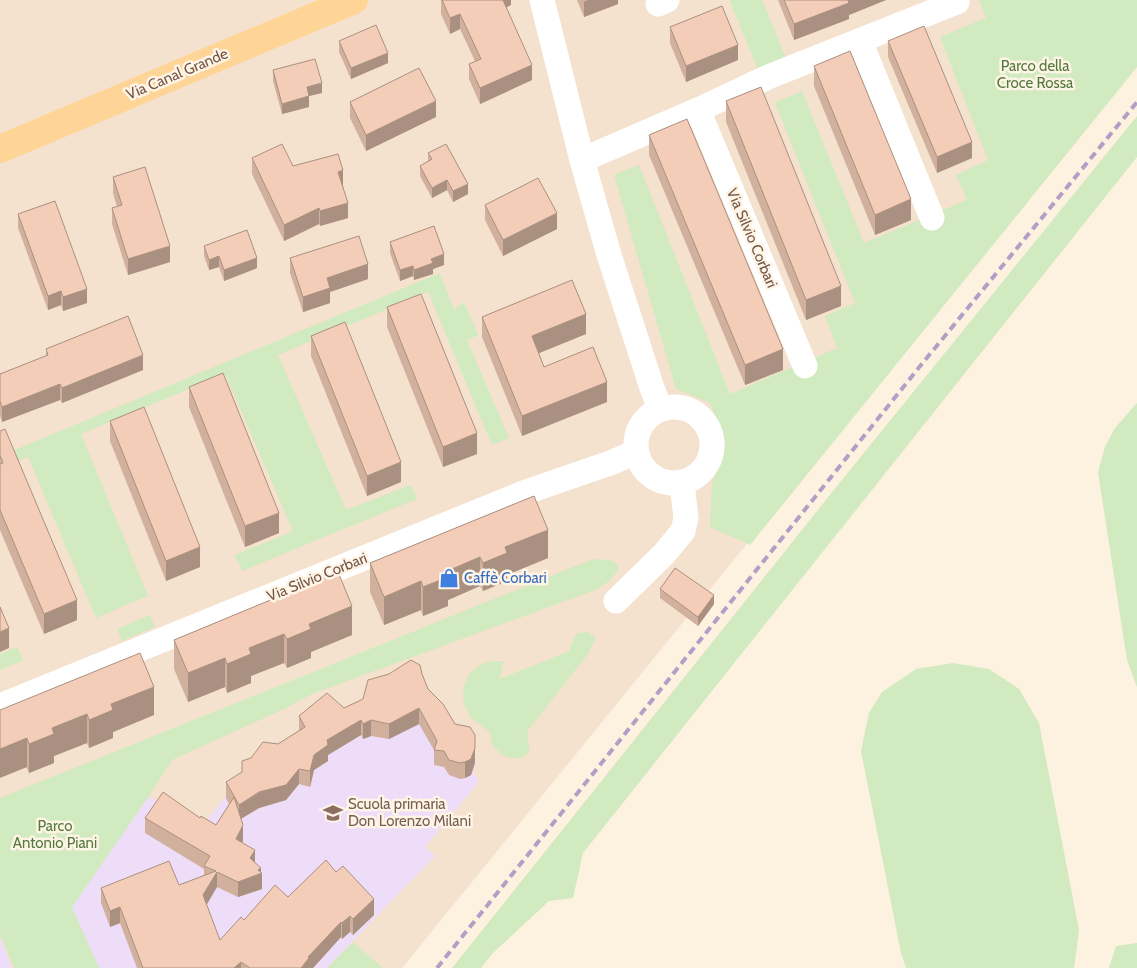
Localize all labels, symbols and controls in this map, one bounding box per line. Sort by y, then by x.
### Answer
street label: Via Canal Grande [123,44,231,104]
park label: Parco della Croce Rossa [997,57,1074,92]
street label: Via Silvio Corbari [723,185,781,291]
street label: Via Silvio Corbari [264,549,370,605]
shop icon: Caffè Corbari [438,567,460,589]
place label: Caffè Corbari [464,569,547,587]
place label: Scuola primaria Don Lorenzo Milani [348,795,471,830]
school or university icon: Scuola primaria Don Lorenzo Milani [322,802,344,824]
park label: Parco Antonio Piani [13,817,97,852]

